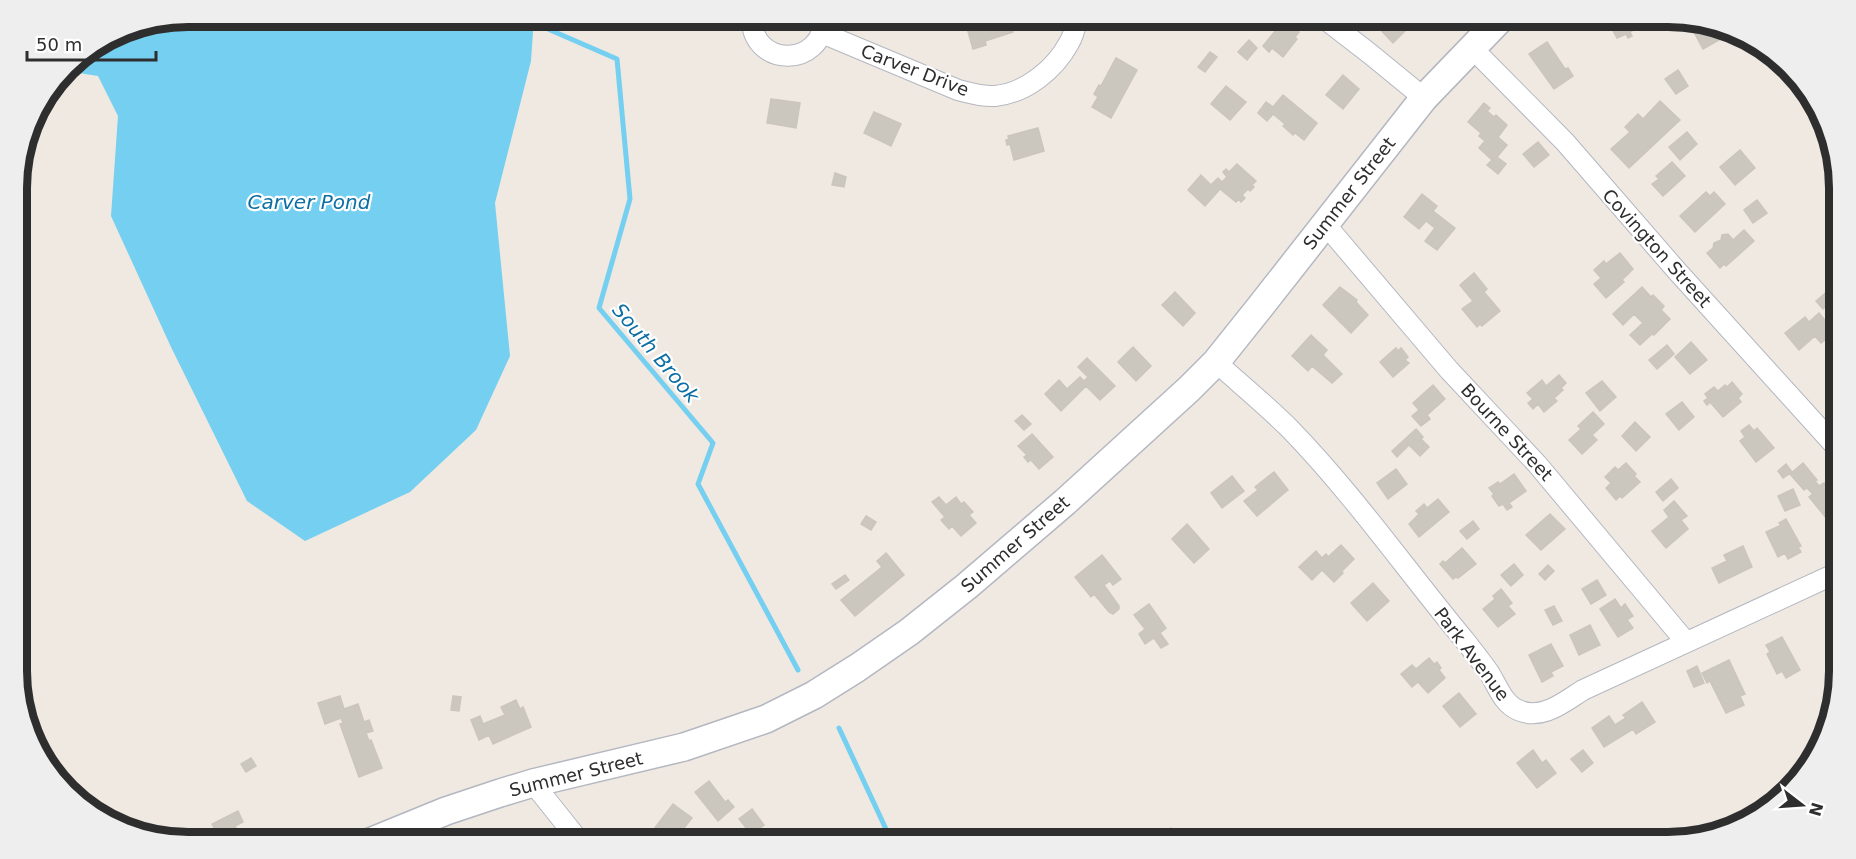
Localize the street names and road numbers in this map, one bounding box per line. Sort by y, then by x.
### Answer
street label: Carver Drive [858,40,972,100]
street label: Summer Street [1299,133,1399,253]
street label: Covington Street [1598,185,1716,311]
street label: Bourne Street [1457,379,1557,485]
street label: Summer Street [956,491,1074,597]
street label: Park Avenue [1430,603,1514,705]
street label: Summer Street [507,747,645,801]

